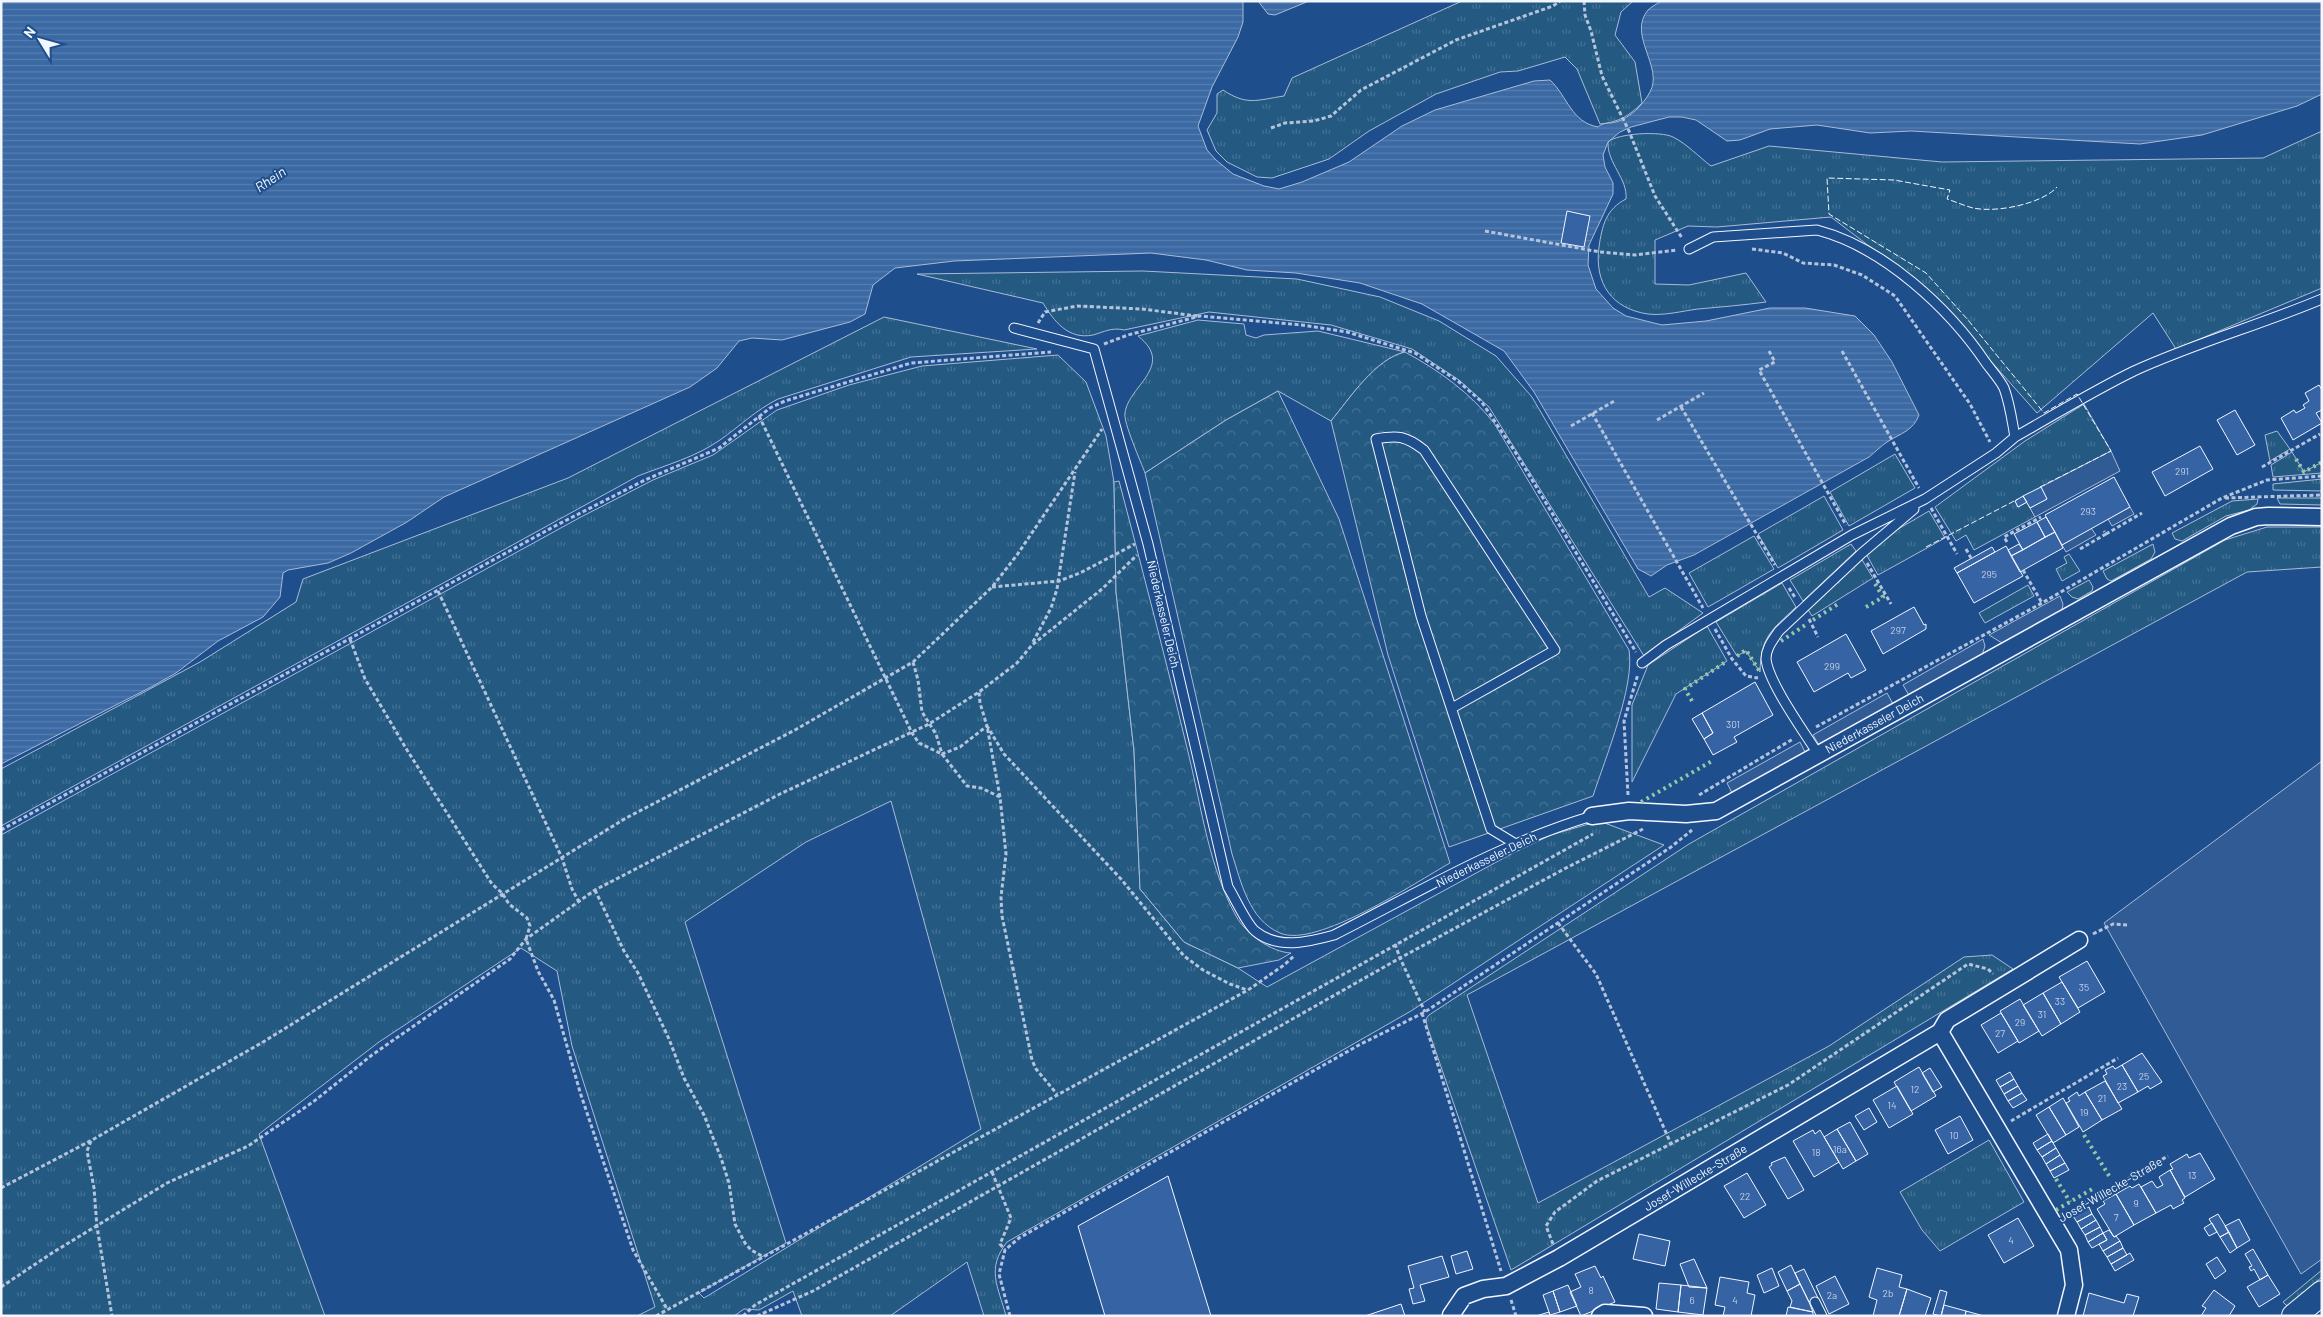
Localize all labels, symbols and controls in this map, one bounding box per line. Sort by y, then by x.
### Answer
north arrow [15,15,65,65]
text: N [20,23,39,41]
water label: Rhein [251,163,289,195]
house number: 291 [2175,465,2189,477]
house number: 293 [2080,505,2096,517]
street label: Niederkasseler Deich [1145,559,1183,669]
house number: 295 [1981,568,1997,580]
house number: 297 [1890,624,1906,636]
house number: 299 [1824,660,1840,672]
street label: Niederkasseler Deich [1822,690,1926,756]
house number: 301 [1726,718,1740,730]
street label: Niederkasseler Deich [1433,829,1539,889]
house number: 35 [2079,981,2089,993]
house number: 33 [2055,995,2065,1007]
house number: 31 [2038,1008,2046,1020]
house number: 29 [2015,1016,2025,1028]
house number: 27 [1995,1027,2005,1039]
house number: 25 [2139,1070,2149,1082]
house number: 23 [2117,1080,2127,1092]
house number: 12 [1911,1083,1919,1095]
house number: 21 [2098,1092,2106,1104]
house number: 14 [1887,1099,1897,1111]
house number: 19 [2080,1106,2088,1118]
house number: 10 [1949,1129,1959,1141]
street label: Josef-Willecke-Straße [1641,1141,1749,1213]
house number: 16a [1833,1143,1847,1155]
house number: 18 [1812,1146,1820,1158]
street label: Josef-Willecke-Straße [2056,1154,2164,1224]
house number: 13 [2188,1169,2196,1181]
house number: 22 [1740,1190,1750,1202]
house number: 9 [2133,1197,2139,1209]
house number: 7 [2114,1211,2119,1223]
house number: 4 [2008,1234,2014,1246]
house number: 8 [1588,1284,1594,1296]
house number: 2b [1883,1287,1893,1299]
house number: 2a [1827,1289,1837,1301]
house number: 6 [1689,1294,1695,1306]
house number: 4 [1732,1294,1738,1306]

